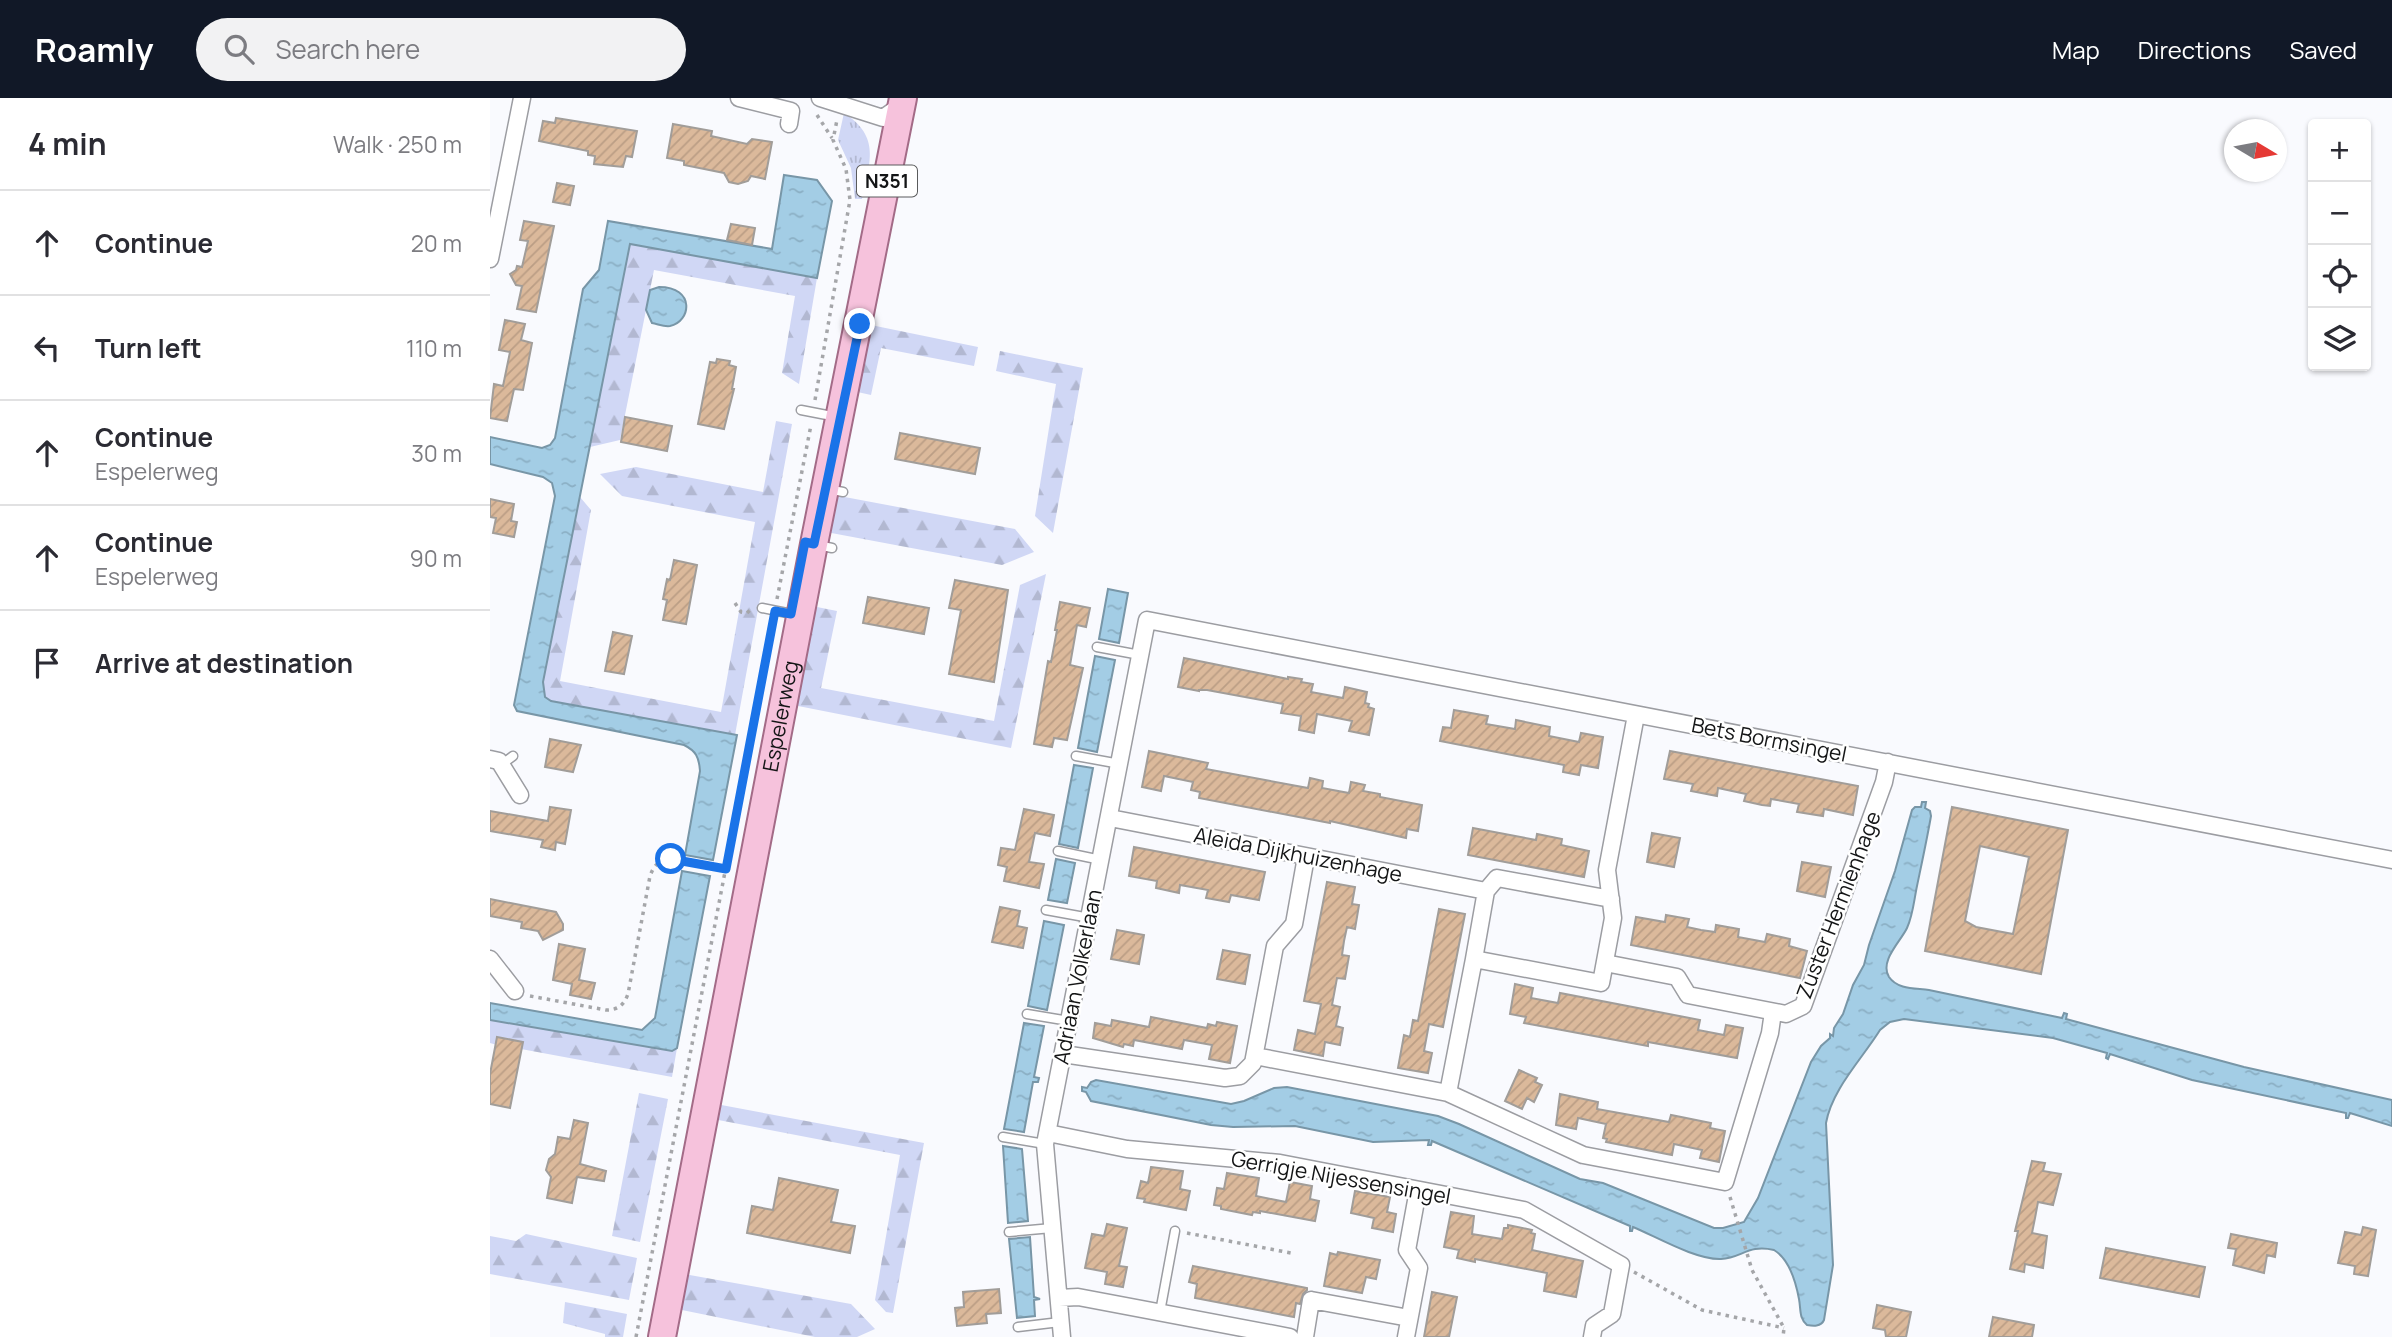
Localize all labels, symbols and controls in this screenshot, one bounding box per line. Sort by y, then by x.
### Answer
search box [196,18,686,81]
text: Roamly [35,27,154,72]
icon: search [220,30,258,68]
text: Search here [276,31,420,67]
text: Map [2052,33,2100,66]
text: Directions [2138,33,2251,66]
text: Saved [2289,33,2357,66]
north arrow [2224,119,2287,182]
map controls [2308,119,2371,371]
button: + [2308,119,2371,182]
text: 4 min [28,123,106,164]
text: Walk · 250 m [333,128,462,160]
road number: N351 [857,166,917,197]
button: − [2308,182,2371,245]
icon: ahead [28,224,66,262]
text: Continue [95,225,213,261]
text: 20 m [411,227,462,259]
button: locate [2308,245,2371,308]
route end [844,308,875,339]
button: layers [2308,308,2371,371]
icon: left [28,329,66,367]
text: Turn left [95,330,202,366]
text: 110 m [406,332,462,364]
text: Continue [95,419,213,455]
icon: ahead [28,434,66,472]
text: 30 m [411,437,462,469]
text: Espelerweg [95,455,219,487]
text: Continue [95,524,213,560]
icon: ahead [28,539,66,577]
text: 90 m [410,542,462,574]
text: Espelerweg [95,560,219,592]
icon: arrive [28,644,66,682]
text: Arrive at destination [95,645,353,681]
street label: Espelerweg [756,658,804,774]
street label: Bets Bormsingel [1689,710,1849,768]
street label: Zuster Hermienhage [1789,807,1887,1002]
street label: Aleida Dijkhuizenhage [1192,820,1405,888]
route start [655,843,686,874]
street label: Adriaan Volkerlaan [1046,887,1108,1067]
street label: Gerrigje Nijessensingel [1229,1144,1453,1210]

